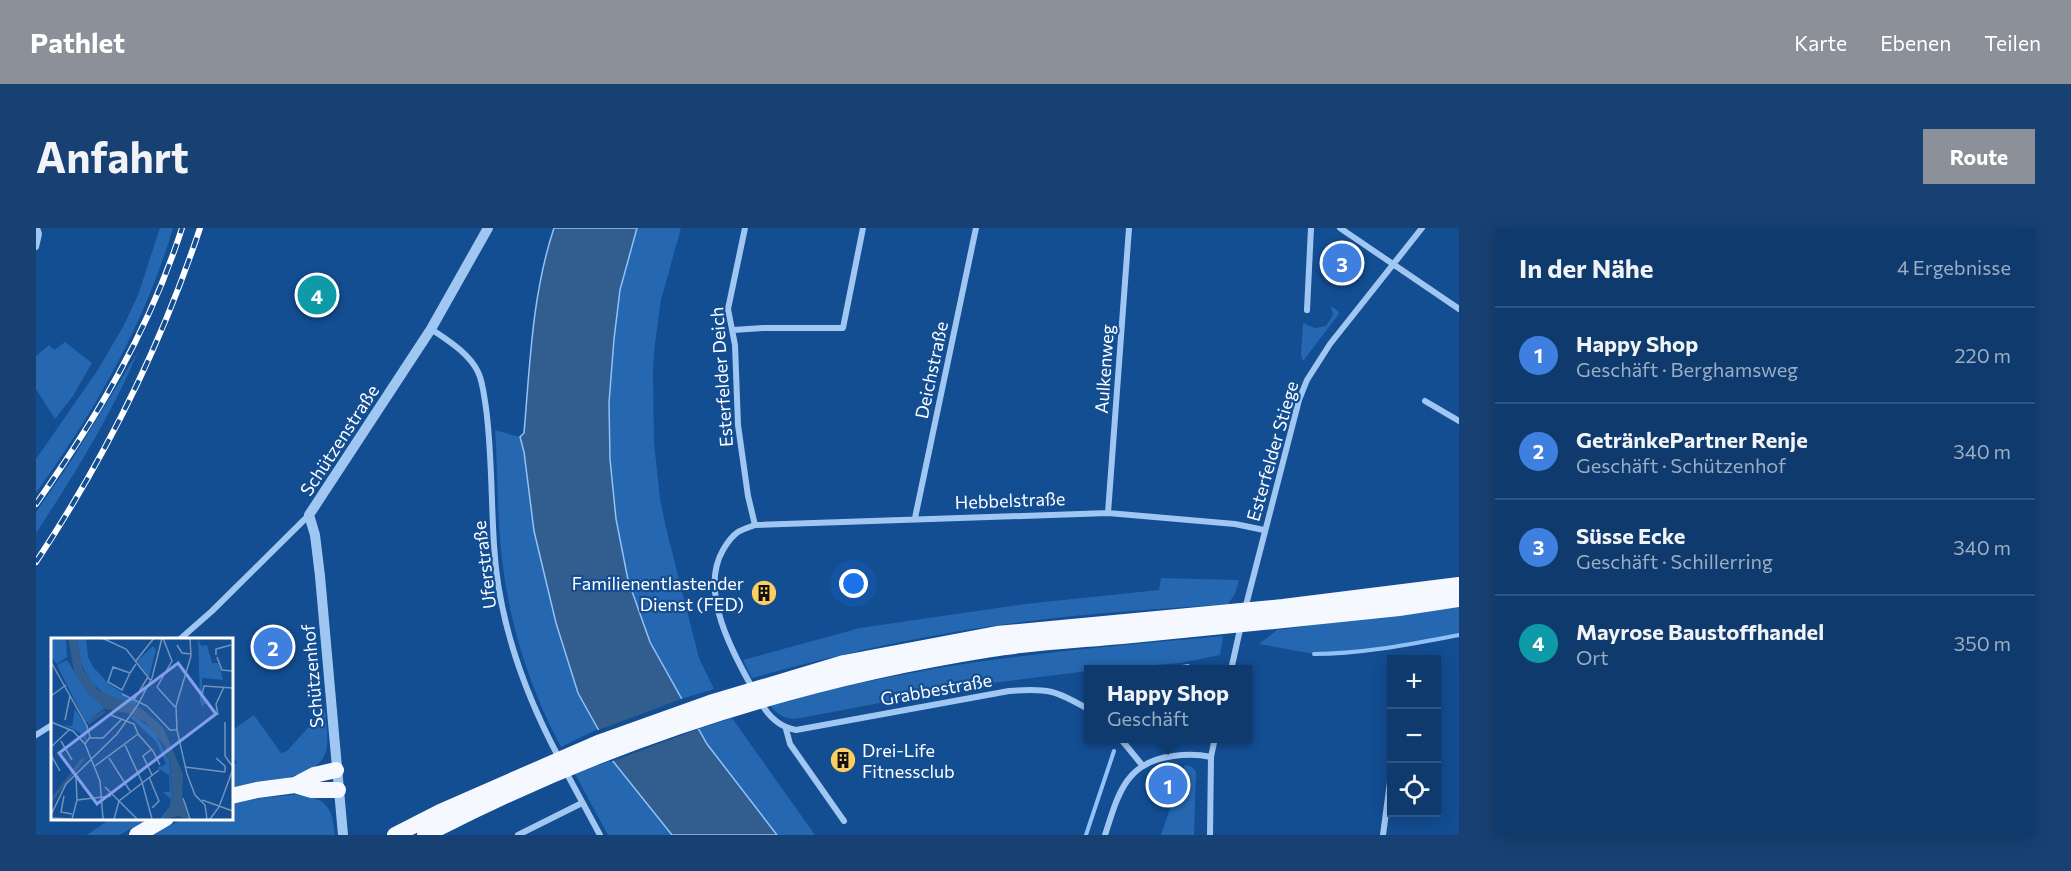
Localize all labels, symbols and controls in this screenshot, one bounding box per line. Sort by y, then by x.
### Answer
text: Pathlet [30,25,125,59]
text: Karte [1794,30,1847,55]
text: Ebenen [1880,30,1951,55]
text: Teilen [1984,30,2041,55]
button: Route [1923,129,2035,184]
text: Anfahrt [36,130,189,182]
pin: 3 [1322,240,1362,285]
text: In der Nähe [1519,252,1654,283]
text: 4 Ergebnisse [1897,255,2011,279]
pin: 4 [298,272,336,318]
street label: Esterfelder Deich [705,306,737,448]
street label: Deichstraße [910,319,952,421]
street label: Aulkenweg [1090,324,1118,414]
text: Happy Shop [1576,330,1698,357]
text: 1 [1534,343,1543,367]
text: 220 m [1955,343,2011,367]
text: Geschäft · Berghamsweg [1576,357,1798,381]
street label: Esterfelder Stiege [1241,378,1303,524]
street label: Schützenstraße [295,380,383,500]
text: GetränkePartner Renje [1576,426,1808,453]
text: 2 [1533,439,1544,463]
text: 340 m [1953,439,2011,463]
text: Geschäft · Schützenhof [1576,453,1786,477]
street label: Hebbelstraße [954,487,1066,513]
street label: Uferstraße [468,520,500,610]
text: Süsse Ecke [1576,522,1685,549]
text: 3 [1533,535,1544,559]
text: 340 m [1953,535,2011,559]
text: Geschäft · Schillerring [1576,549,1773,573]
your location [839,569,868,598]
place label: Familienentlastender Dienst (FED) [572,572,744,615]
building icon: Familienentlastender Dienst (FED) [749,578,779,608]
text: Mayrose Baustoffhandel [1576,618,1824,645]
street label: Schützenhof [296,622,327,729]
pin: 2 [254,624,292,670]
text: 4 [1532,631,1545,655]
text: 350 m [1954,631,2011,655]
inset map [51,638,232,820]
text: Ort [1576,645,1609,669]
map controls [1387,655,1441,817]
button: + [1387,655,1441,709]
popup [1084,665,1252,743]
street label: Grabbestraße [879,668,993,710]
text: Happy Shop [1107,679,1229,706]
text: Geschäft [1107,706,1189,730]
button: − [1387,709,1441,763]
place label: Drei-Life Fitnessclub [862,739,955,782]
building icon: Drei-Life Fitnessclub [828,745,858,775]
pin: 1 [1148,762,1188,808]
button: locate [1387,763,1441,817]

